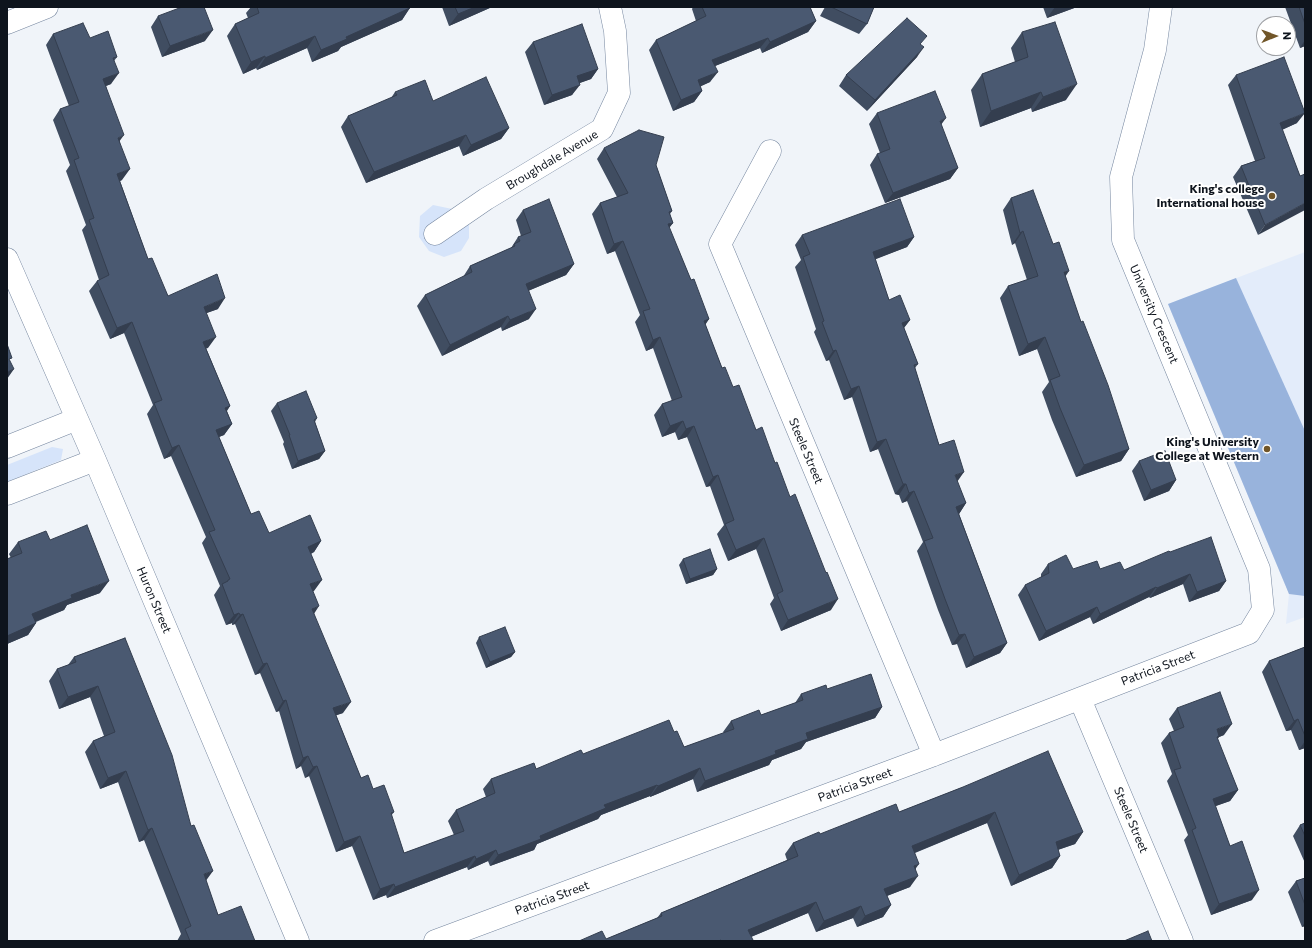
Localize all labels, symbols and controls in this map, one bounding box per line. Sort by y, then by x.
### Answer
north arrow [1256,16,1296,56]
text: N [1281,32,1294,40]
street label: Broughdale Avenue [504,127,600,193]
place label: King's college International house [1156,182,1264,210]
marker: King's college International house [1267,191,1277,201]
street label: University Crescent [1127,262,1181,366]
street label: Steele Street [786,416,826,486]
place label: King's University College at Western [1155,435,1259,463]
marker: King's University College at Western [1262,444,1272,454]
street label: Huron Street [134,565,174,635]
street label: Patricia Street [1119,647,1197,689]
street label: Patricia Street [816,765,894,805]
street label: Steele Street [1111,785,1151,855]
street label: Patricia Street [513,878,591,918]

